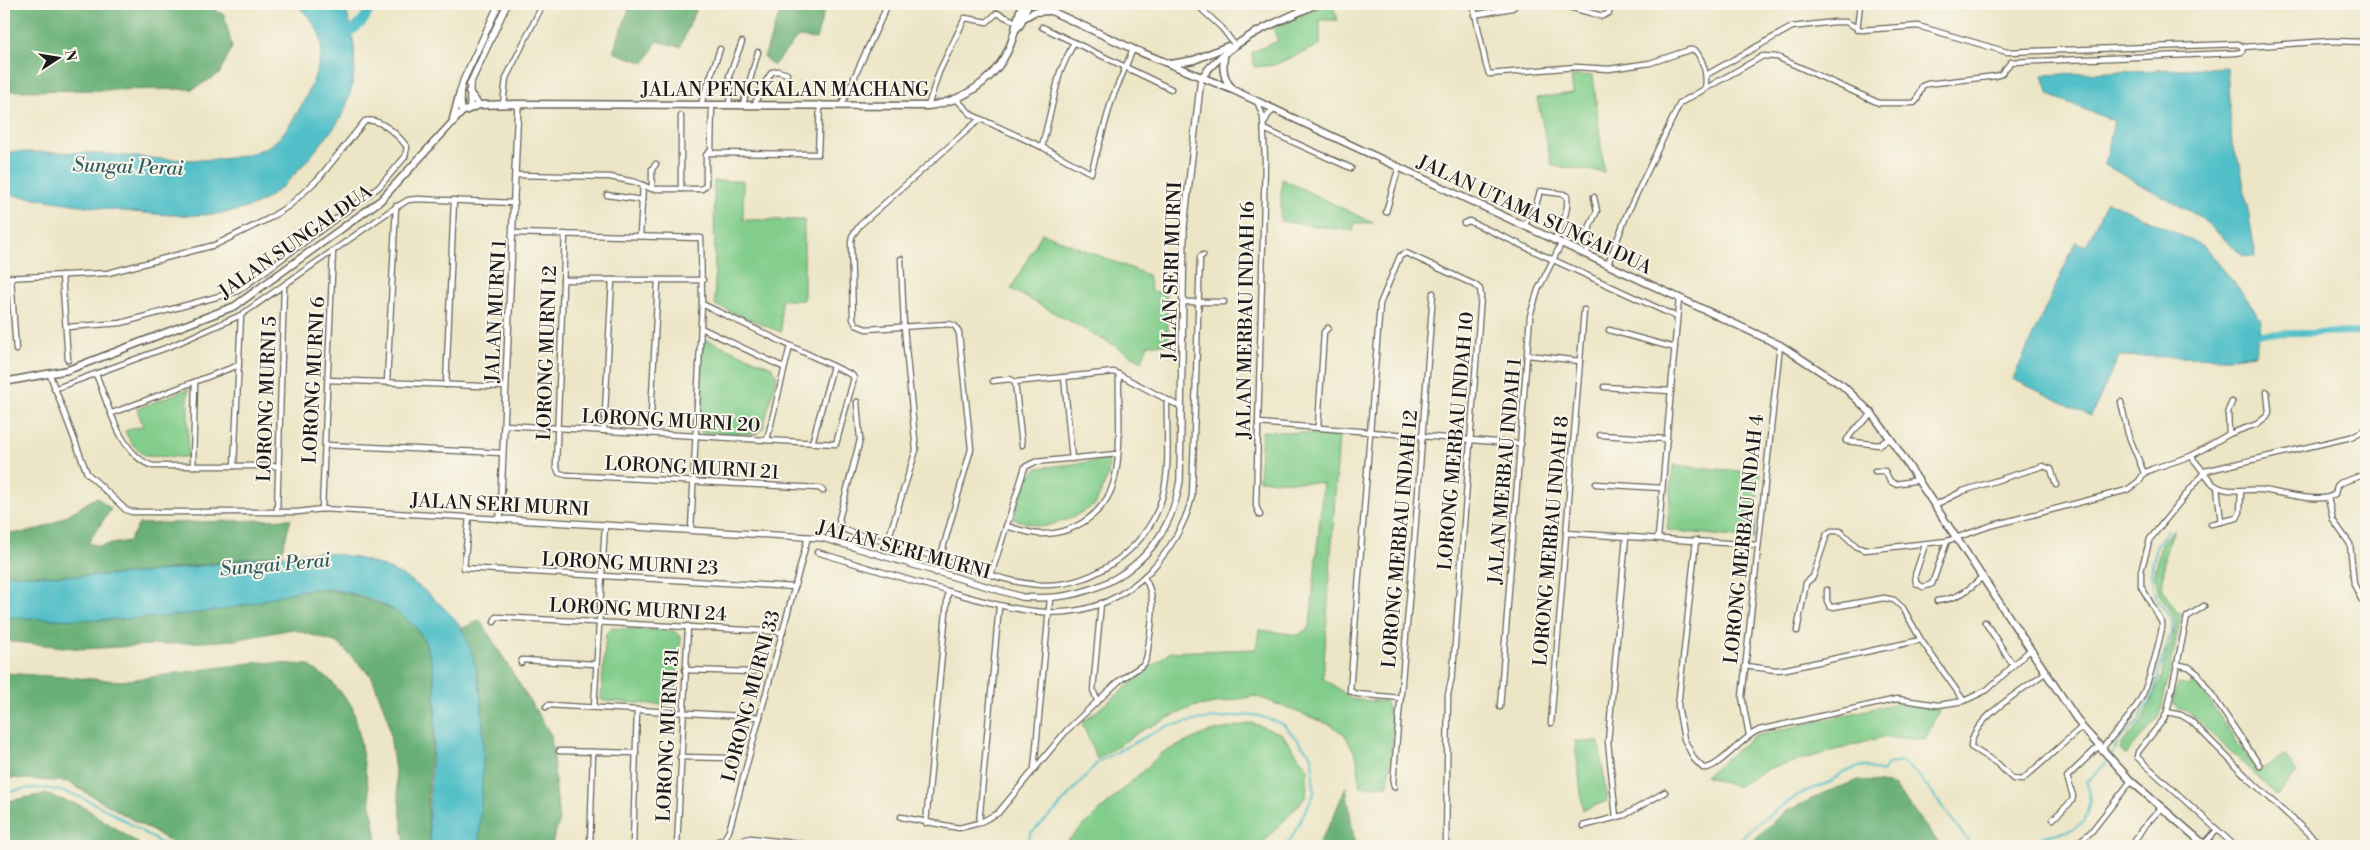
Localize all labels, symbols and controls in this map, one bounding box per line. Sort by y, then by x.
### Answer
north arrow [32,32,82,82]
text: N [60,48,80,63]
street label: JALAN PENGKALAN MACHANG [640,78,929,102]
street label: JALAN UTAMA SUNGAI DUA [1413,150,1656,280]
water label: Sungai Perai [72,153,185,182]
street label: JALAN SUNGAI DUA [213,179,378,304]
street label: JALAN SERI MURNI [1157,181,1187,362]
street label: JALAN MERBAU INDAH 16 [1232,201,1260,440]
street label: JALAN MURNI 1 [480,239,512,384]
street label: LORONG MURNI 12 [532,265,562,441]
street label: LORONG MURNI 6 [298,296,330,464]
street label: LORONG MERBAU INDAH 10 [1433,311,1479,572]
street label: LORONG MURNI 5 [252,316,282,483]
street label: JALAN MERBAU INDAH 1 [1483,357,1527,586]
street label: LORONG MURNI 20 [581,404,761,438]
street label: LORONG MERBAU INDAH 12 [1377,409,1423,669]
street label: LORONG MERBAU INDAH 4 [1719,413,1769,665]
street label: LORONG MERBAU INDAH 8 [1528,415,1574,667]
street label: LORONG MURNI 21 [604,451,780,485]
street label: JALAN SERI MURNI [409,488,590,522]
street label: JALAN SERI MURNI [813,515,993,585]
street label: LORONG MURNI 23 [541,547,719,581]
water label: Sungai Perai [219,548,332,583]
street label: LORONG MURNI 24 [548,593,727,627]
street label: LORONG MURNI 33 [717,608,785,785]
street label: LORONG MURNI 31 [651,648,685,823]

